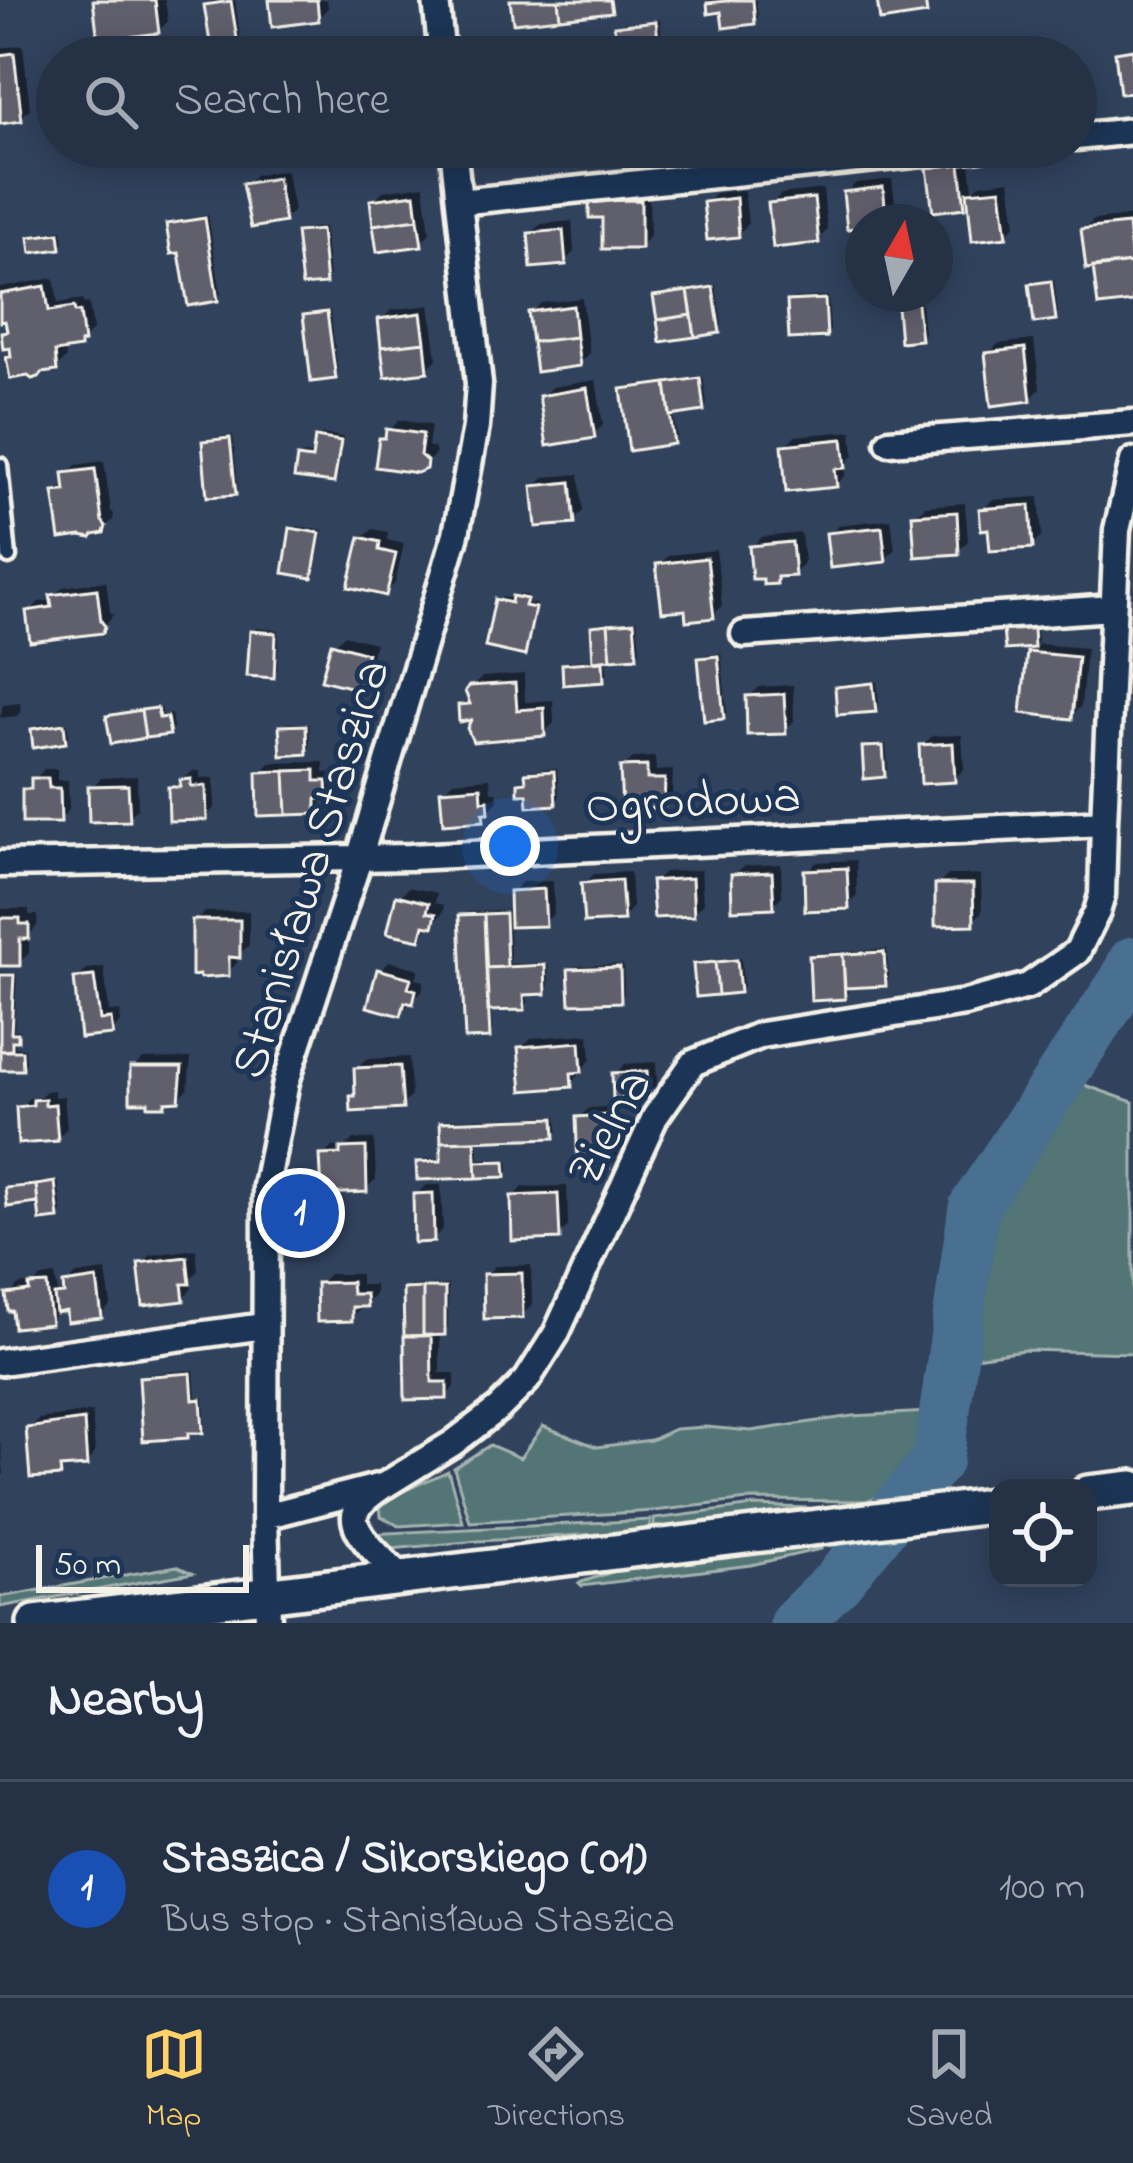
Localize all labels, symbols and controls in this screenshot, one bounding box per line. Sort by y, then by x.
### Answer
search box [36,36,1097,168]
icon: search [78,69,144,135]
text: Search here [174,69,390,135]
north arrow [845,204,953,312]
street label: Stanisława Staszica [214,651,413,1088]
street label: Ogrodowa [584,760,803,847]
your location [480,816,540,876]
street label: Zielna [550,1057,674,1200]
pin: 1 [261,1168,339,1258]
map controls [989,1479,1097,1587]
button: locate [989,1479,1097,1587]
scale bar [36,1539,249,1592]
text: 50 m [54,1542,121,1590]
text: Nearby [48,1664,204,1739]
text: Staszica / Sikorskiego (01) [162,1827,647,1893]
text: 1 [81,1860,93,1917]
text: 100 m [999,1860,1085,1917]
text: Bus stop · Stanisława Staszica [162,1893,675,1950]
tab: Map [141,2021,207,2141]
tab: Directions [488,2021,625,2141]
tab: Saved [906,2021,992,2141]

